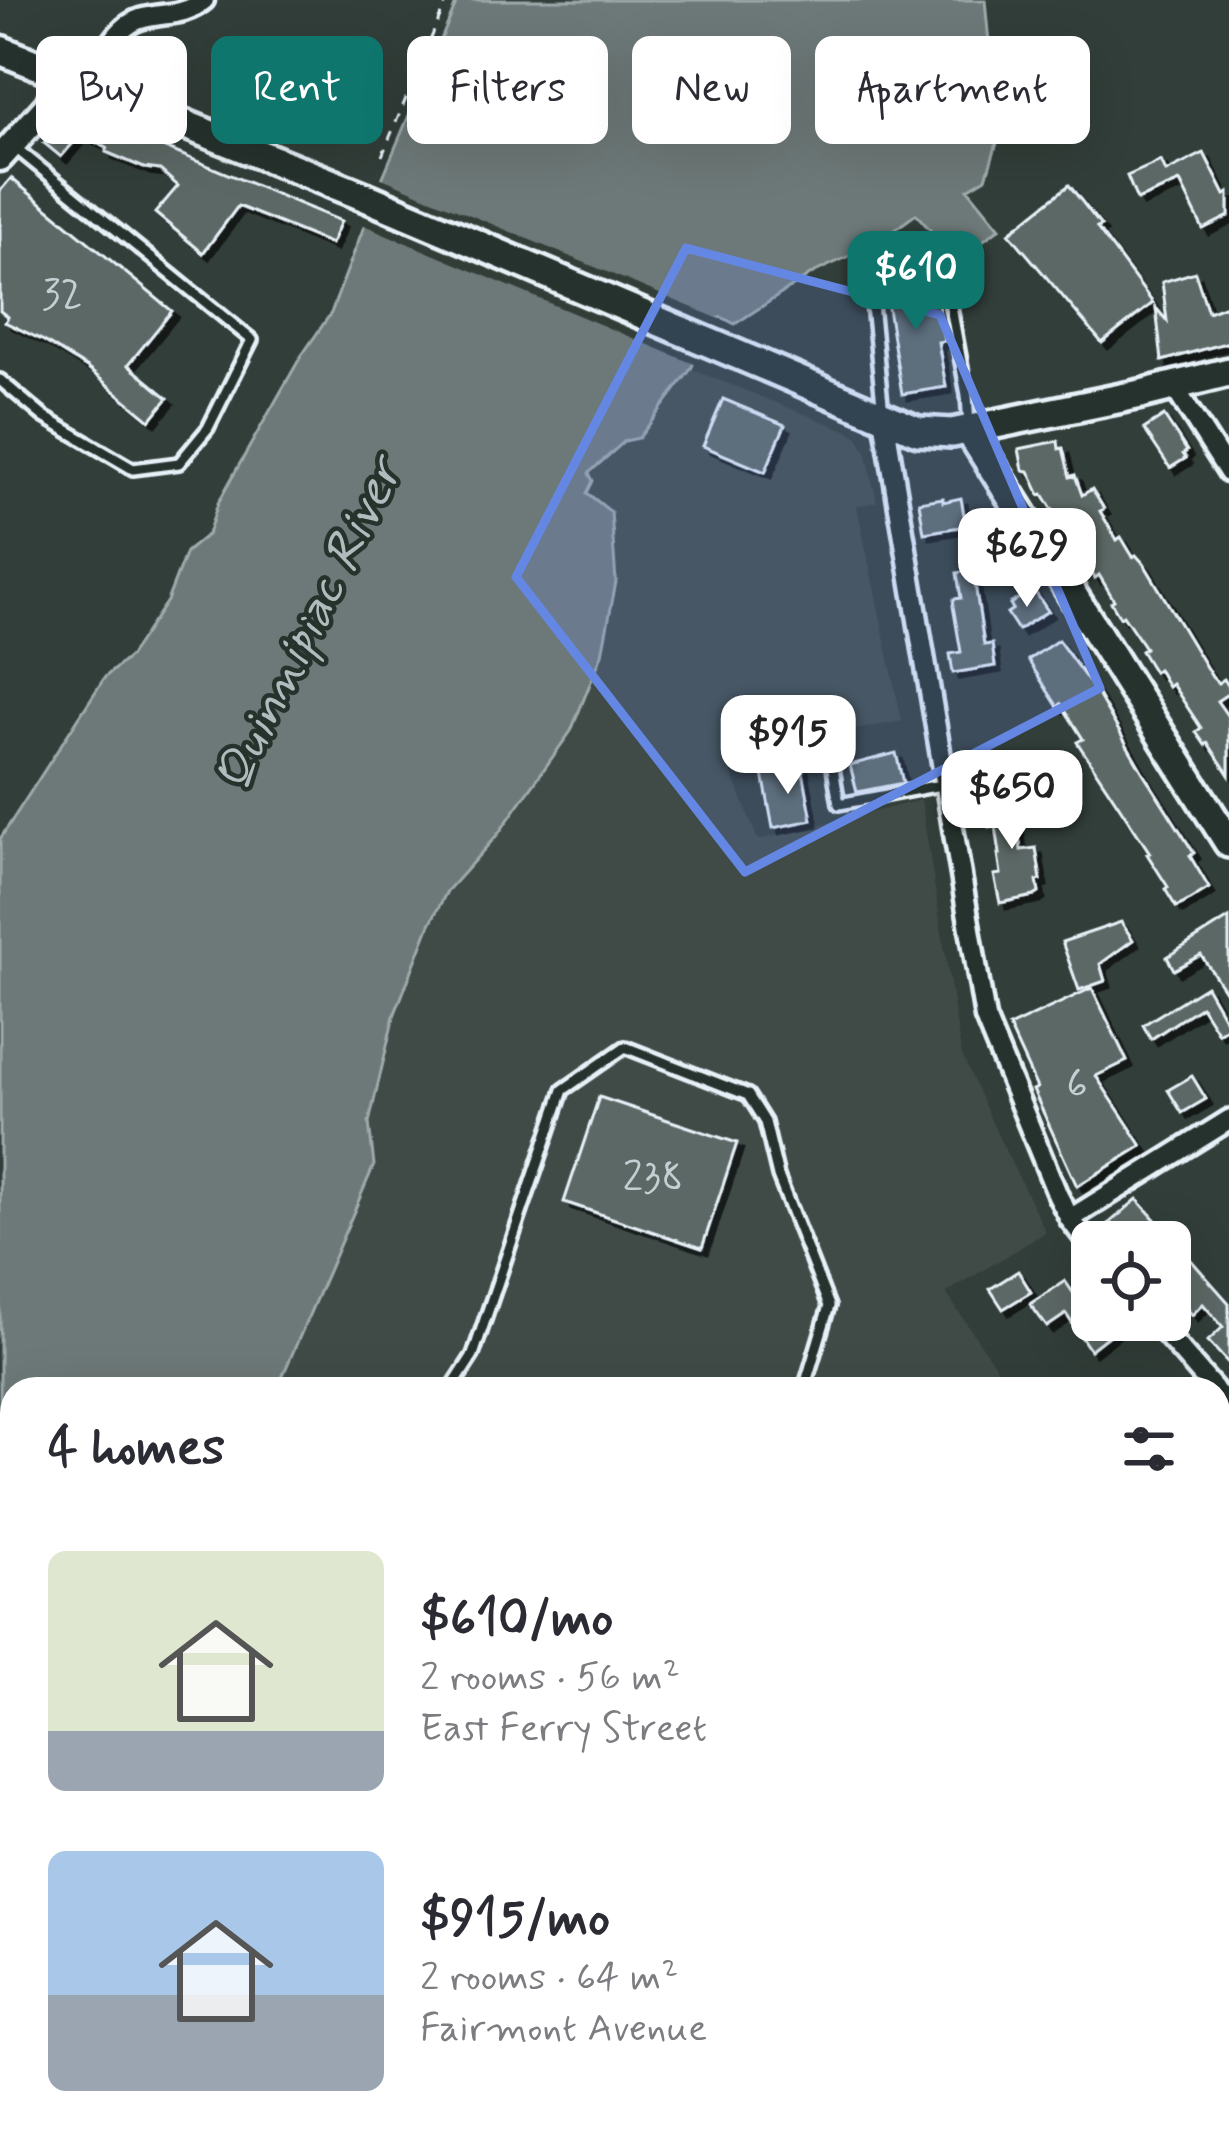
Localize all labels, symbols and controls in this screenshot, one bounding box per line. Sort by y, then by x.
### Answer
chip: Buy [36,36,187,144]
chip: Rent [211,36,383,144]
chip: Filters [407,36,608,144]
chip: New [632,36,791,144]
chip: Apartment [815,36,1090,144]
pin: $610 [845,231,987,333]
text: $610 [874,244,958,295]
house number: 32 [41,269,83,324]
water label: Quinnipiac River [200,443,422,804]
pin: $629 [956,508,1098,610]
text: $629 [985,521,1069,572]
pin: $915 [717,695,859,797]
text: $915 [748,708,828,759]
pin: $650 [941,750,1083,852]
text: $650 [968,763,1056,814]
house number: 6 [1066,1058,1088,1113]
house number: 238 [622,1151,684,1206]
map controls [1071,1221,1191,1341]
button: locate [1071,1221,1191,1341]
text: 4 homes [48,1416,225,1482]
icon: filters [1116,1416,1182,1482]
text: $610/mo [420,1587,613,1653]
icon: home [144,1599,288,1743]
text: 2 rooms · 56 m² [420,1653,680,1704]
text: East Ferry Street [420,1704,707,1755]
text: $915/mo [420,1887,610,1953]
icon: home [144,1899,288,2043]
text: 2 rooms · 64 m² [420,1953,678,2004]
text: Fairmont Avenue [420,2004,707,2055]

